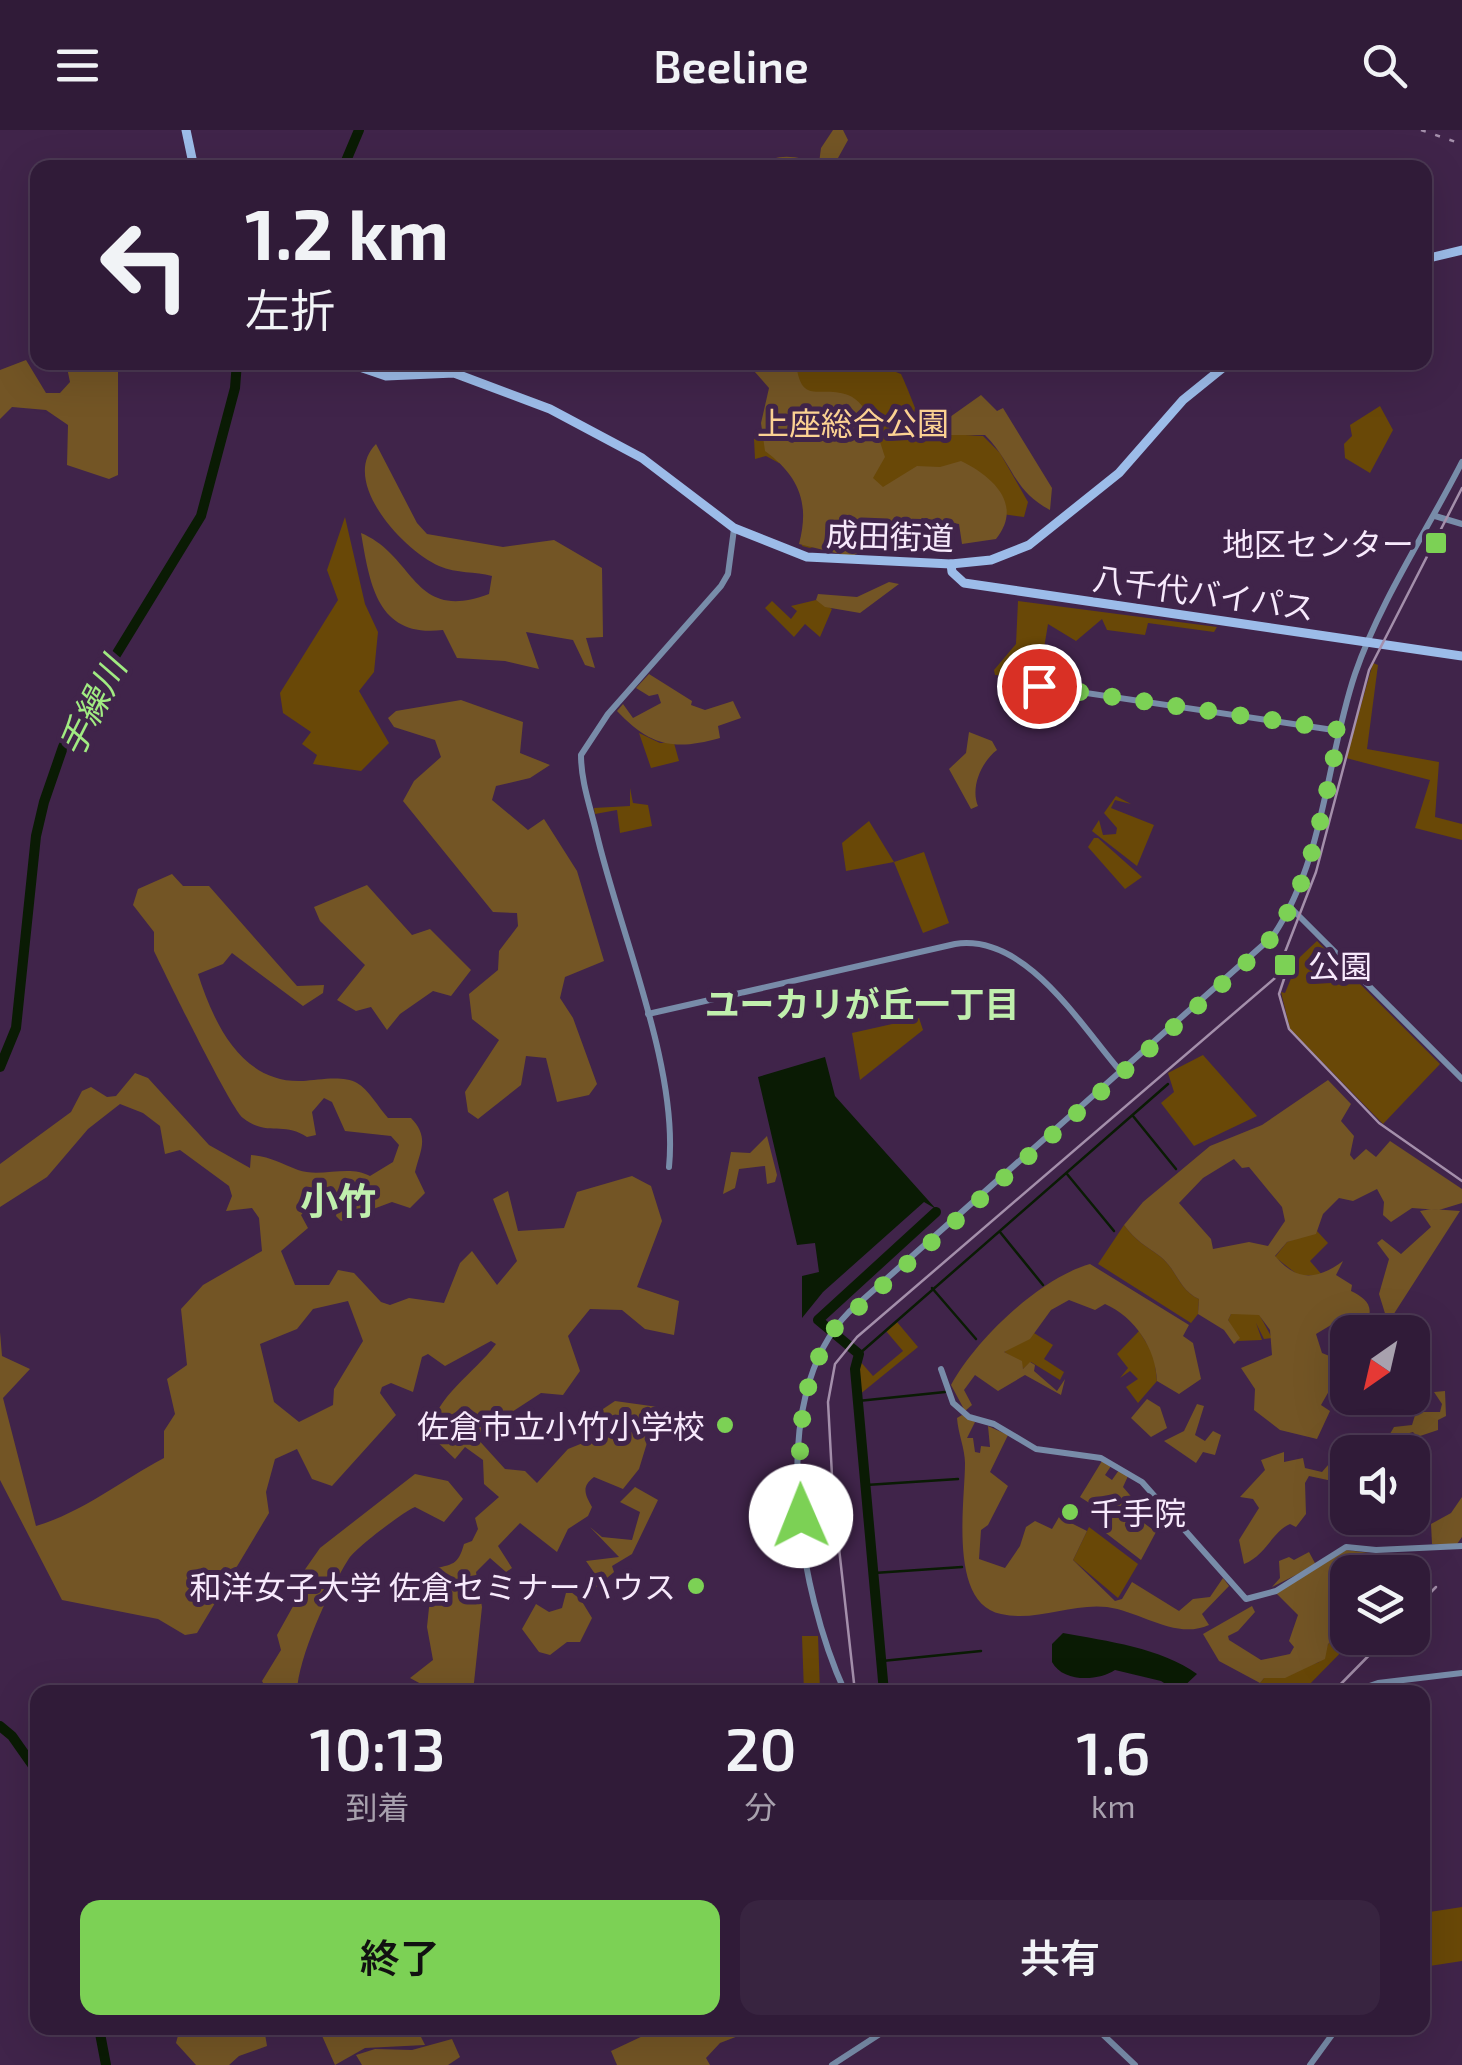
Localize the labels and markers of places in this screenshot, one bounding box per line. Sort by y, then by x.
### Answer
place label: 地区センター [1222,524,1414,562]
marker: 地区センター [1423,530,1449,556]
pin [997,644,1082,729]
place label: 公園 [1308,946,1372,984]
marker: 公園 [1272,952,1298,978]
place label: 佐倉市立小竹小学校 [417,1406,705,1444]
marker: 佐倉市立小竹小学校 [714,1414,736,1436]
place label: 千手院 [1090,1493,1186,1531]
marker: 千手院 [1059,1501,1081,1523]
place label: 和洋女子大学 佐倉セミナーハウス [190,1567,676,1605]
marker: 和洋女子大学 佐倉セミナーハウス [685,1575,707,1597]

